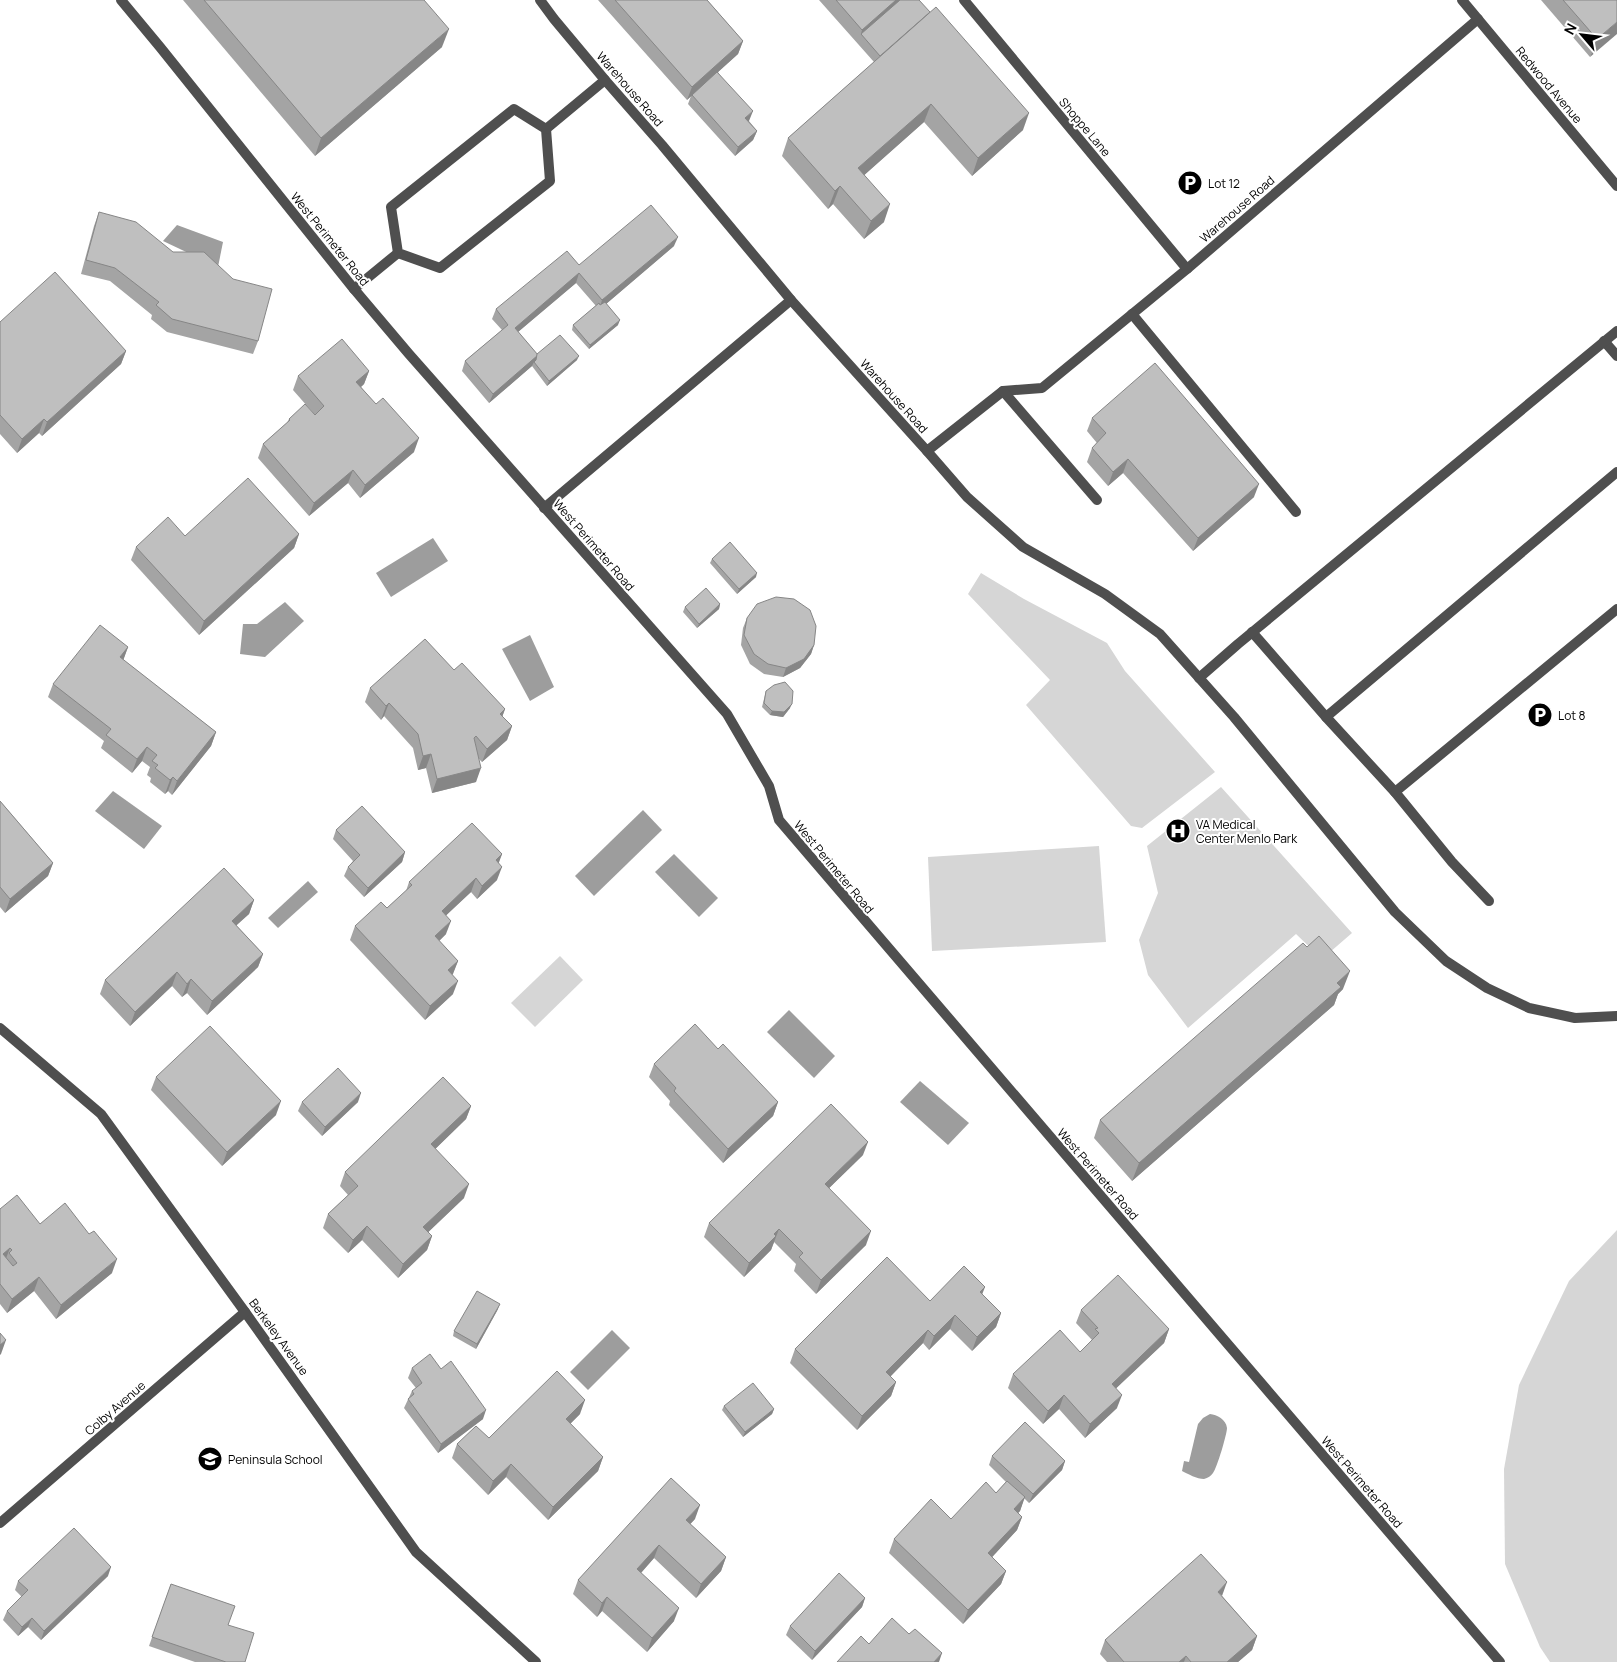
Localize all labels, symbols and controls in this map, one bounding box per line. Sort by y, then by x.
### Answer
north arrow [1557,10,1607,60]
text: N [1559,20,1581,38]
street label: Redwood Avenue [1512,43,1586,127]
street label: Warehouse Road [593,48,667,130]
street label: Shoppe Lane [1055,94,1115,160]
parking icon: Lot 12 [1177,170,1203,196]
street label: Warehouse Road [1196,172,1278,246]
place label: Lot 12 [1208,175,1240,192]
street label: West Perimeter Road [287,188,373,290]
street label: Warehouse Road [856,355,932,437]
street label: West Perimeter Road [549,496,639,594]
parking icon: Lot 8 [1527,702,1553,728]
place label: Lot 8 [1558,707,1585,724]
place label: VA Medical Center Menlo Park [1196,816,1298,847]
street label: West Perimeter Road [790,817,878,917]
hospital icon: VA Medical Center Menlo Park [1165,818,1191,844]
street label: West Perimeter Road [1053,1125,1143,1223]
street label: Berkeley Avenue [245,1295,313,1379]
street label: Colby Avenue [81,1377,149,1439]
street label: West Perimeter Road [1317,1433,1407,1531]
school or university icon: Peninsula School [197,1446,223,1472]
place label: Peninsula School [228,1451,323,1468]

